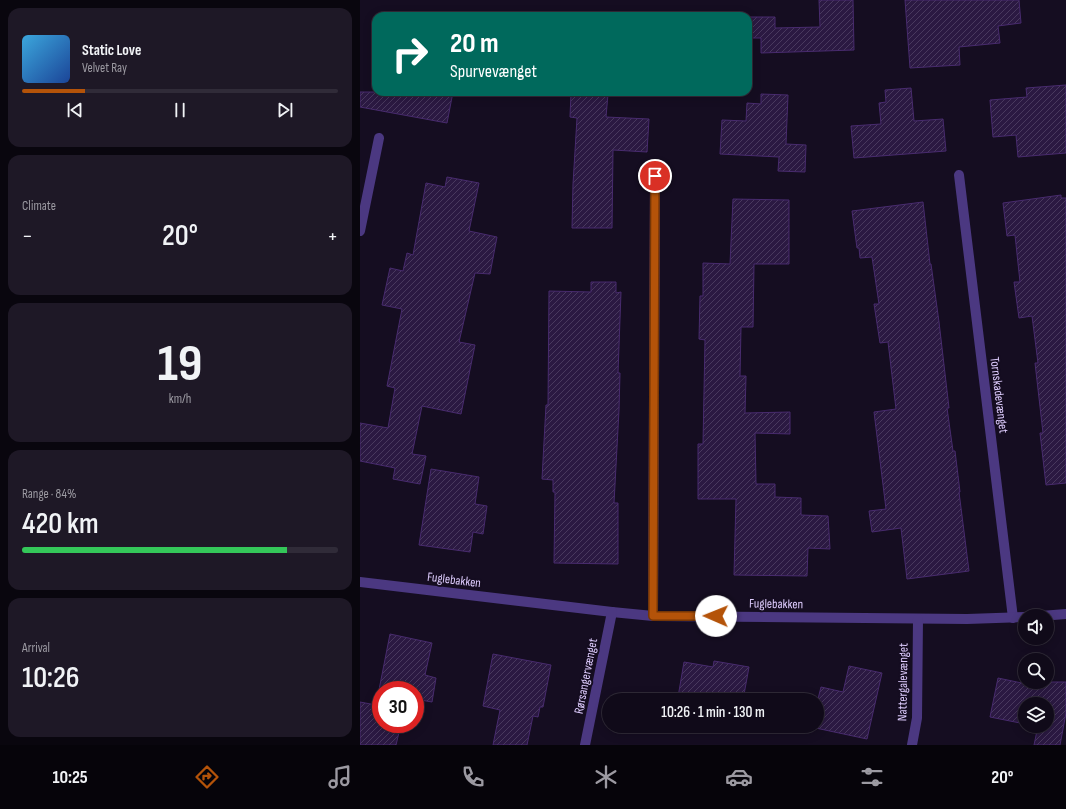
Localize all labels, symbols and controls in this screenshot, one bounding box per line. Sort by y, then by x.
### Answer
text: 20 m [450,27,499,60]
icon: right [384,28,436,80]
text: Static Love [82,41,141,60]
text: Velvet Ray [82,60,127,76]
text: Spurvevænget [450,61,537,82]
icon: previous [64,99,86,121]
icon: pause [169,99,191,121]
icon: next [274,99,296,121]
pin [638,159,672,193]
icon: arrive [644,165,666,187]
text: Climate [22,198,56,214]
text: 20° [162,218,198,254]
text: − [22,223,33,250]
text: + [327,223,338,250]
text: 19 [157,333,203,396]
street label: Tornskadevænget [986,356,1012,434]
text: km/h [169,391,191,407]
text: Range · 84% [22,486,76,502]
text: 420 km [22,506,99,542]
street label: Fuglebakken [426,569,482,591]
position arrow [695,595,737,637]
street label: Fuglebakken [749,596,803,612]
map controls [1018,609,1054,733]
button: sound [1018,609,1054,645]
street label: Rørsangervænget [571,637,601,715]
text: Arrival [22,640,50,656]
street label: Nattergalevænget [894,643,912,721]
button: search [1018,653,1054,689]
text: 10:26 [22,660,80,696]
speed limit sign: 30 [372,681,424,733]
button: layers [1018,697,1054,733]
text: 10:26 · 1 min · 130 m [661,703,765,722]
icon: directions [193,763,221,791]
icon: music [326,763,354,791]
icon: phone [459,763,487,791]
icon: climate [592,763,620,791]
icon: car [725,763,753,791]
icon: filters [858,763,886,791]
text: 10:25 [53,767,88,788]
text: 20° [991,767,1013,788]

